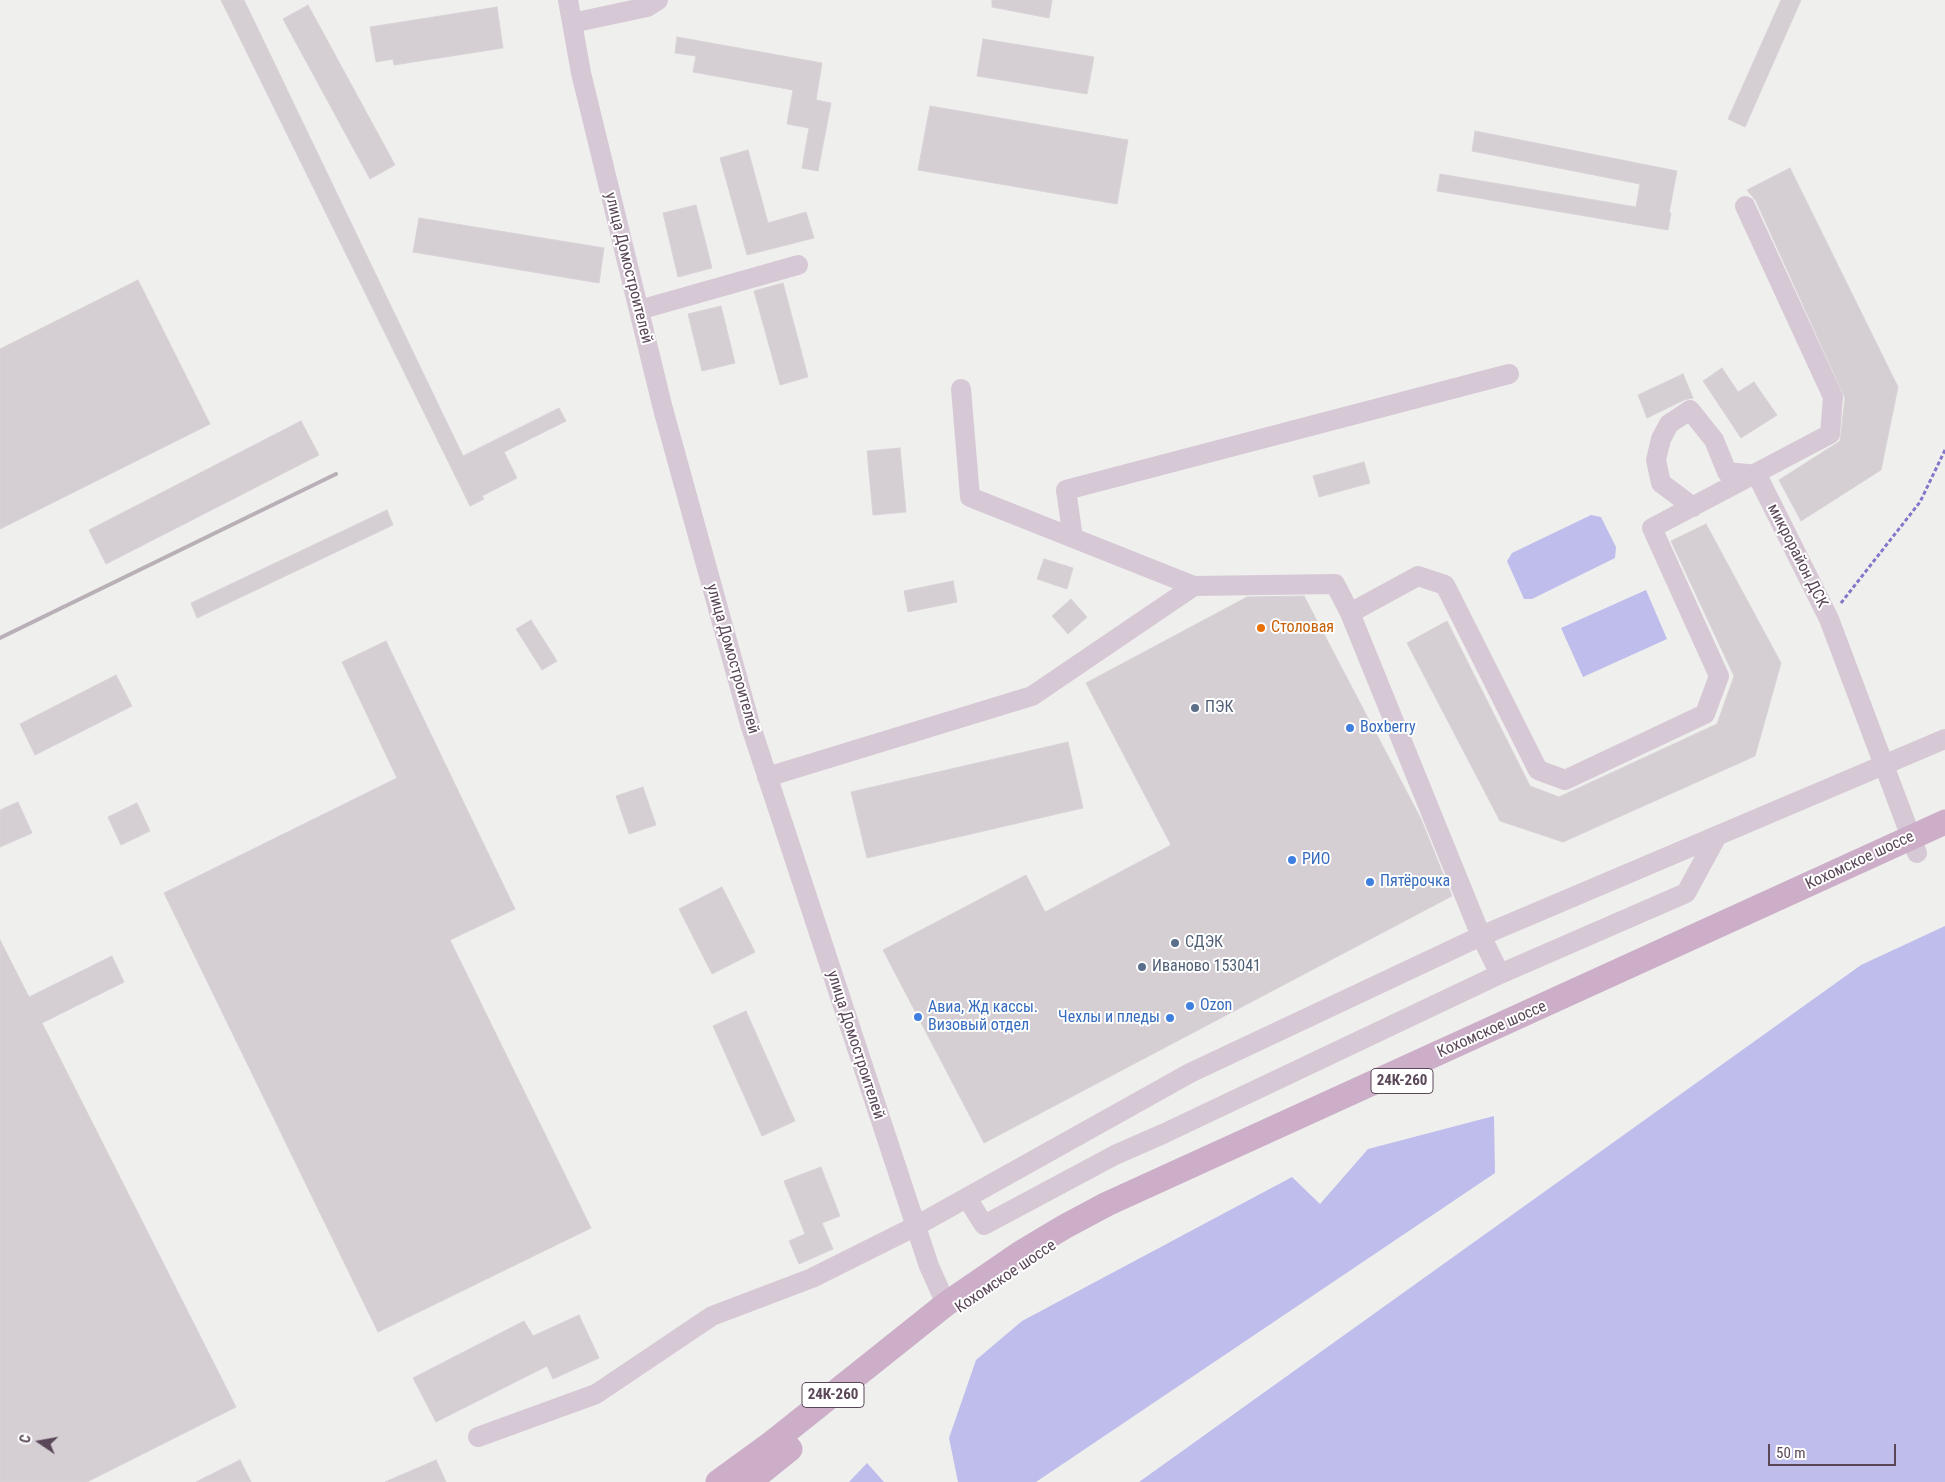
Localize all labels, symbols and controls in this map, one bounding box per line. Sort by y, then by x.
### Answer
street label: улица Домостроителей [600,190,656,346]
street label: микрорайон ДСК [1763,501,1831,611]
street label: улица Домостроителей [701,582,763,736]
place label: Столовая [1271,618,1334,638]
marker: Столовая [1255,622,1267,634]
place label: ПЭК [1205,698,1233,718]
marker: ПЭК [1189,702,1201,714]
place label: Boxberry [1360,718,1416,738]
marker: Boxberry [1344,722,1356,734]
street label: Кохомское шоссе [1803,827,1917,895]
place label: РИО [1302,850,1330,870]
marker: РИО [1286,854,1298,866]
place label: Пятёрочка [1380,872,1450,892]
marker: Пятёрочка [1364,876,1376,888]
place label: СДЭК [1185,933,1223,953]
marker: СДЭК [1169,937,1181,949]
place label: Иваново 153041 [1152,957,1261,977]
marker: Иваново 153041 [1136,961,1148,973]
street label: улица Домостроителей [822,968,888,1122]
place label: Ozon [1200,996,1232,1016]
street label: Кохомское шоссе [1434,997,1550,1063]
place label: Авиа, Жд кассы. Визовый отдел [928,998,1038,1036]
marker: Ozon [1184,1000,1196,1012]
place label: Чехлы и пледы [1058,1008,1160,1028]
marker: Авиа, Жд кассы. Визовый отдел [912,1011,924,1023]
marker: Чехлы и пледы [1164,1012,1176,1024]
road number: 24К-260 [1371,1068,1433,1094]
street label: Кохомское шоссе [952,1236,1060,1318]
road number: 24К-260 [802,1382,864,1408]
north arrow [15,1417,65,1467]
text: С [17,1433,34,1444]
scale bar [1770,1434,1898,1466]
text: 50 m [1776,1444,1806,1462]

